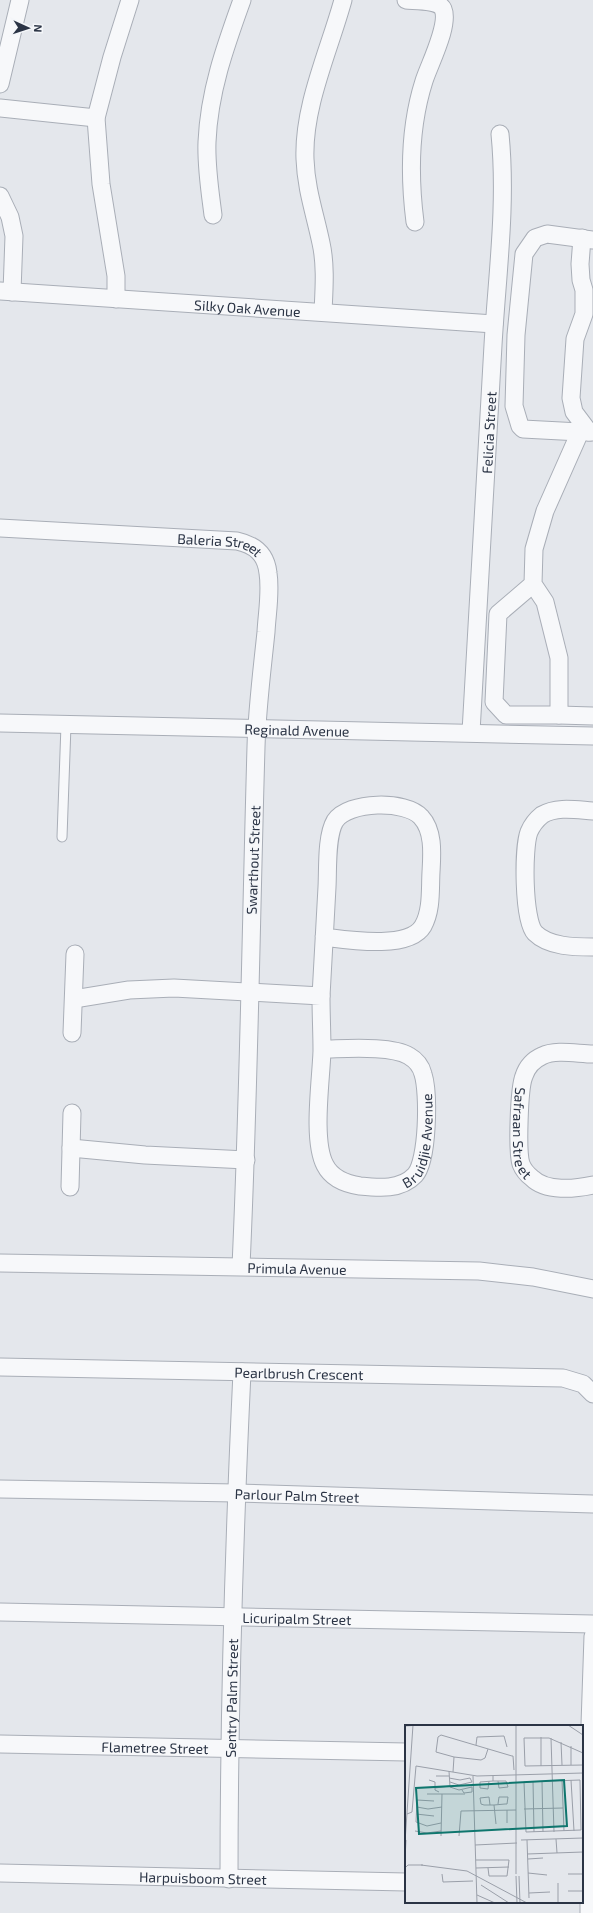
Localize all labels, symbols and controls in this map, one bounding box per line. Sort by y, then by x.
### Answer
north arrow [8,8,48,48]
text: N [32,24,45,33]
street label: Silky Oak Avenue [194,295,301,320]
street label: Felicia Street [477,391,499,474]
street label: Baleria Street [177,529,267,560]
street label: Reginald Avenue [244,720,350,739]
street label: Swarthout Street [243,805,263,915]
street label: Safraan Street [510,1086,536,1182]
street label: Bruidjie Avenue [399,1093,435,1191]
street label: Primula Avenue [247,1259,347,1277]
street label: Pearlbrush Crescent [234,1363,364,1383]
street label: Parlour Palm Street [234,1484,359,1505]
street label: Licuripalm Street [242,1608,352,1628]
street label: Sentry Palm Street [221,1638,241,1758]
inset map [405,1725,583,1903]
street label: Flametree Street [101,1737,209,1757]
street label: Harpuisboom Street [139,1868,267,1887]

